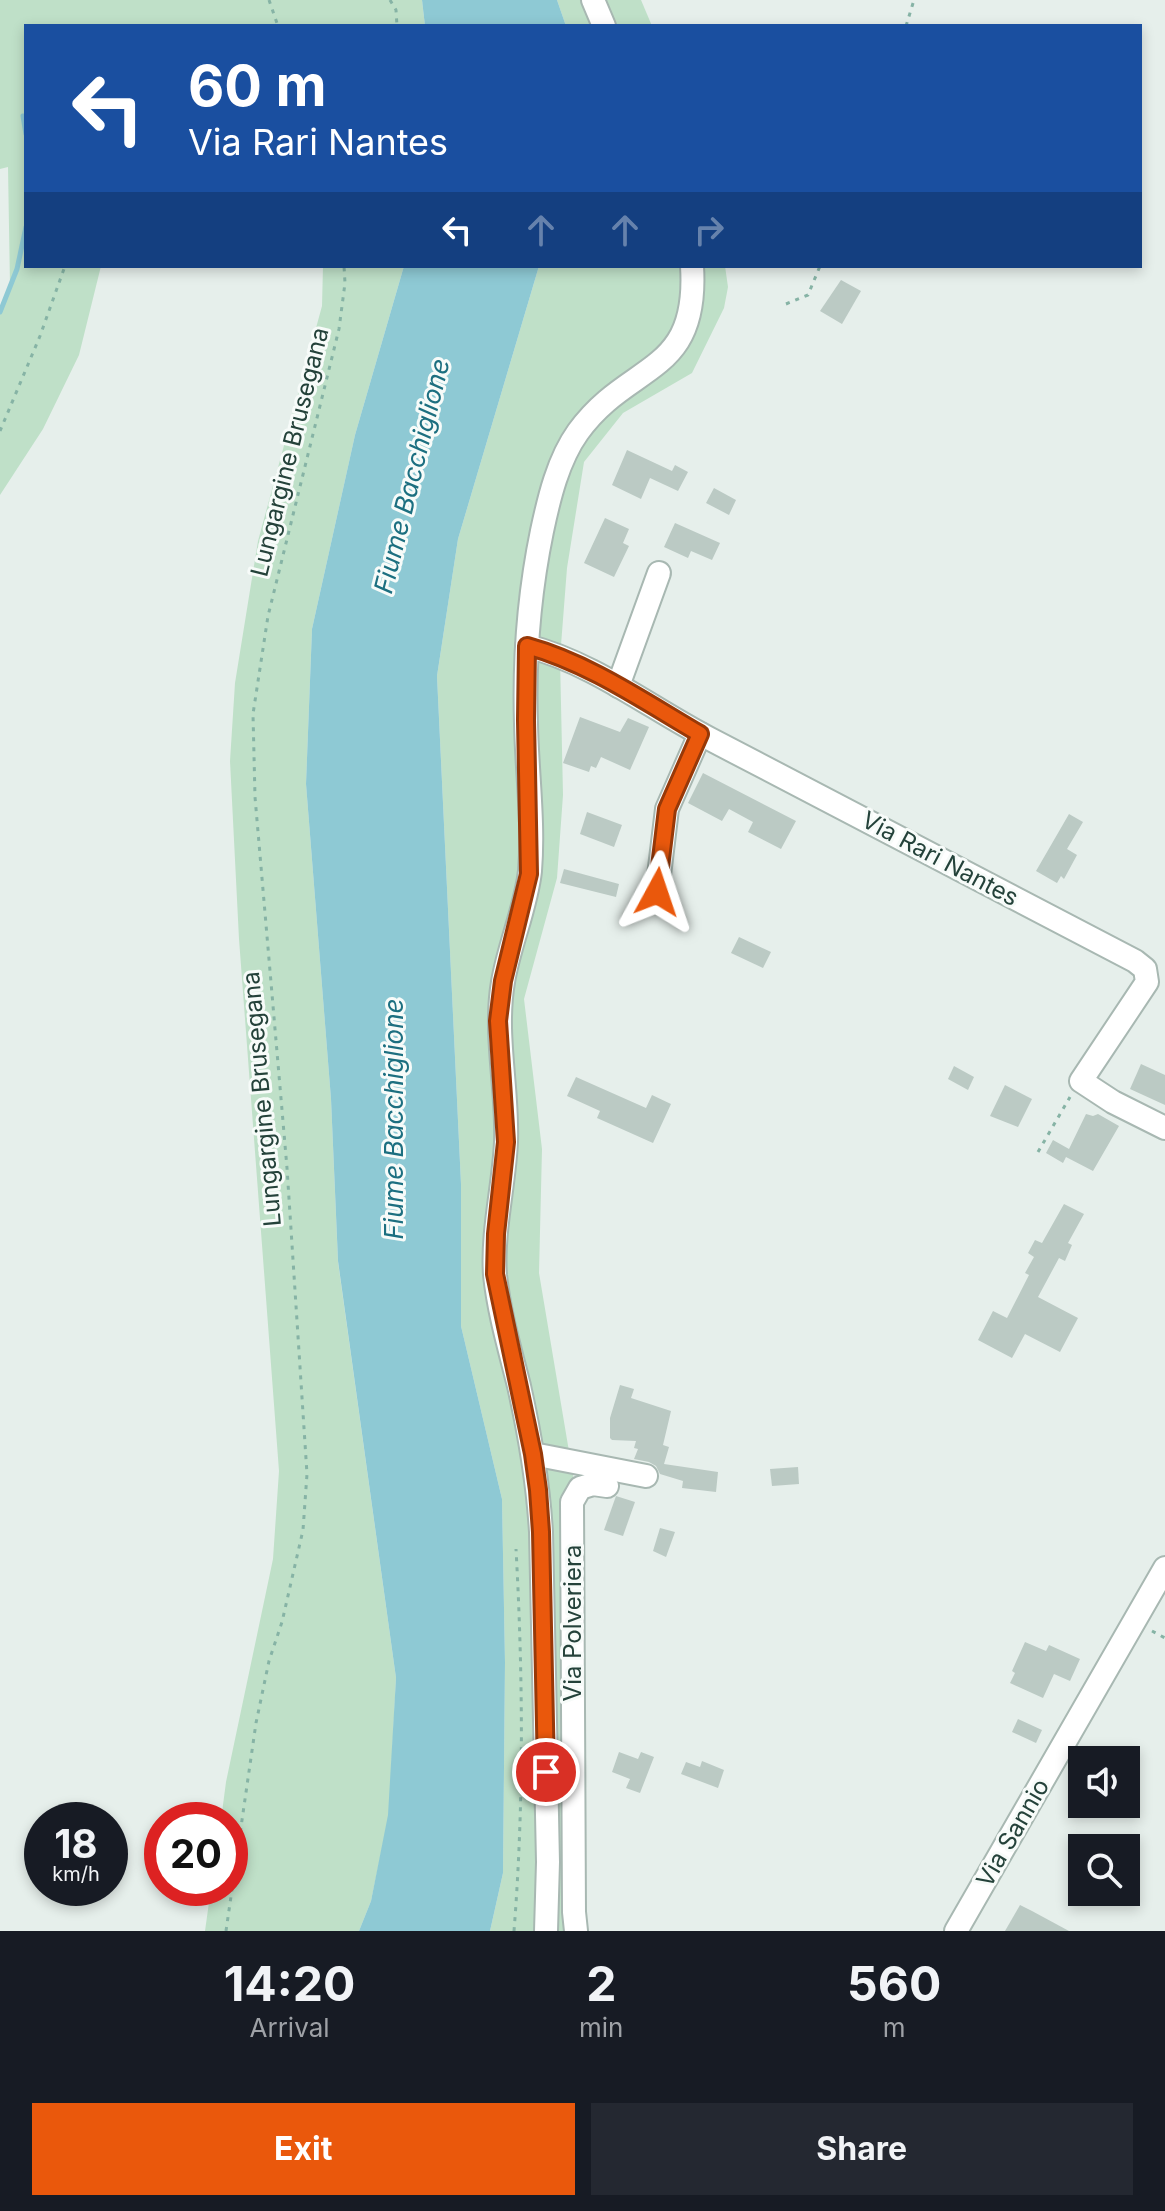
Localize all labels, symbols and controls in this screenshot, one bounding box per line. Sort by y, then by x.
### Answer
text: 60 m [188,52,327,120]
icon: left [56,56,160,160]
text: Via Rari Nantes [188,120,448,164]
icon: left [435,208,479,252]
icon: ahead [519,208,563,252]
icon: ahead [603,208,647,252]
icon: right [687,208,731,252]
street label: Lungargine Brusegana [245,324,335,579]
water label: Fiume Bacchiglione [367,355,456,597]
street label: Via Rari Nantes [857,805,1024,912]
position arrow [615,850,699,934]
street label: Lungargine Brusegana [236,970,287,1228]
water label: Fiume Bacchiglione [378,999,409,1239]
street label: Via Polveriera [558,1545,587,1701]
pin [512,1738,580,1806]
map controls [1068,1746,1140,1906]
button: sound [1068,1746,1140,1818]
icon: arrive [524,1750,568,1794]
street label: Via Sannio [970,1774,1055,1892]
speed limit sign: 20 [144,1802,248,1906]
text: 18 [54,1819,98,1868]
button: search [1068,1834,1140,1906]
text: km/h [52,1862,100,1886]
text: 14:20 [224,1954,355,2013]
text: 2 [586,1954,616,2013]
text: 560 [847,1954,941,2013]
text: Arrival [250,2012,330,2043]
text: min [579,2012,623,2043]
text: m [883,2012,906,2043]
button: Exit [32,2103,575,2195]
button: Share [591,2103,1133,2195]

